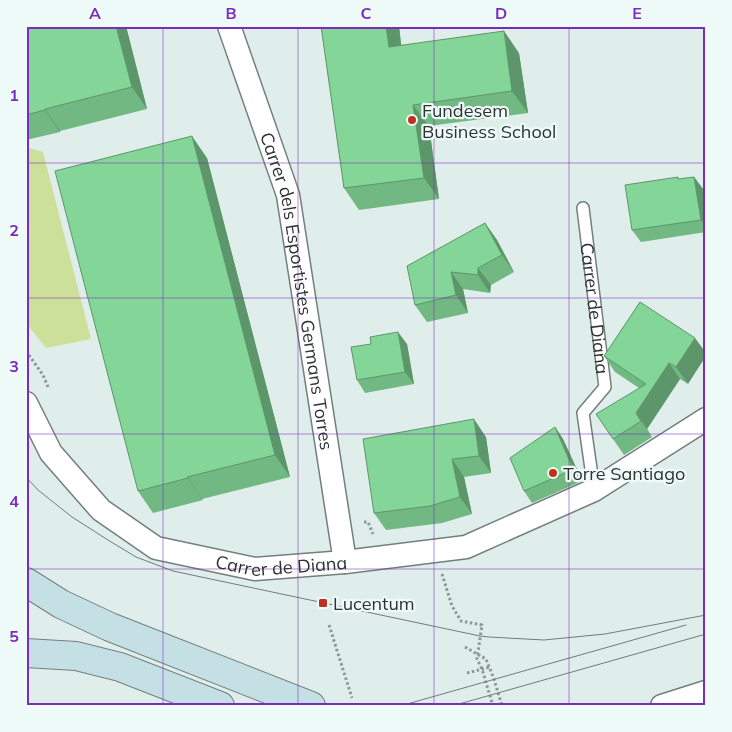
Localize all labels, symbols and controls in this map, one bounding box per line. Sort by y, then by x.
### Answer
text: A [89,3,101,23]
text: B [225,3,237,23]
text: C [361,3,372,23]
text: D [495,3,507,23]
text: E [632,3,642,23]
text: 1 [9,85,19,105]
place label: Fundesem Business School [422,99,556,143]
marker: Fundesem Business School [406,114,418,126]
street label: Carrer dels Esportistes Germans Torres [255,129,339,452]
text: 2 [9,220,19,240]
street label: Carrer de Diana [576,241,615,375]
text: 3 [9,356,19,376]
place label: Torre Santiago [563,462,685,485]
marker: Torre Santiago [547,467,559,479]
text: 4 [9,491,19,511]
street label: Carrer de Diana [214,549,348,581]
place label: Lucentum [333,592,415,615]
marker: Lucentum [317,597,329,609]
text: 5 [9,626,19,646]

